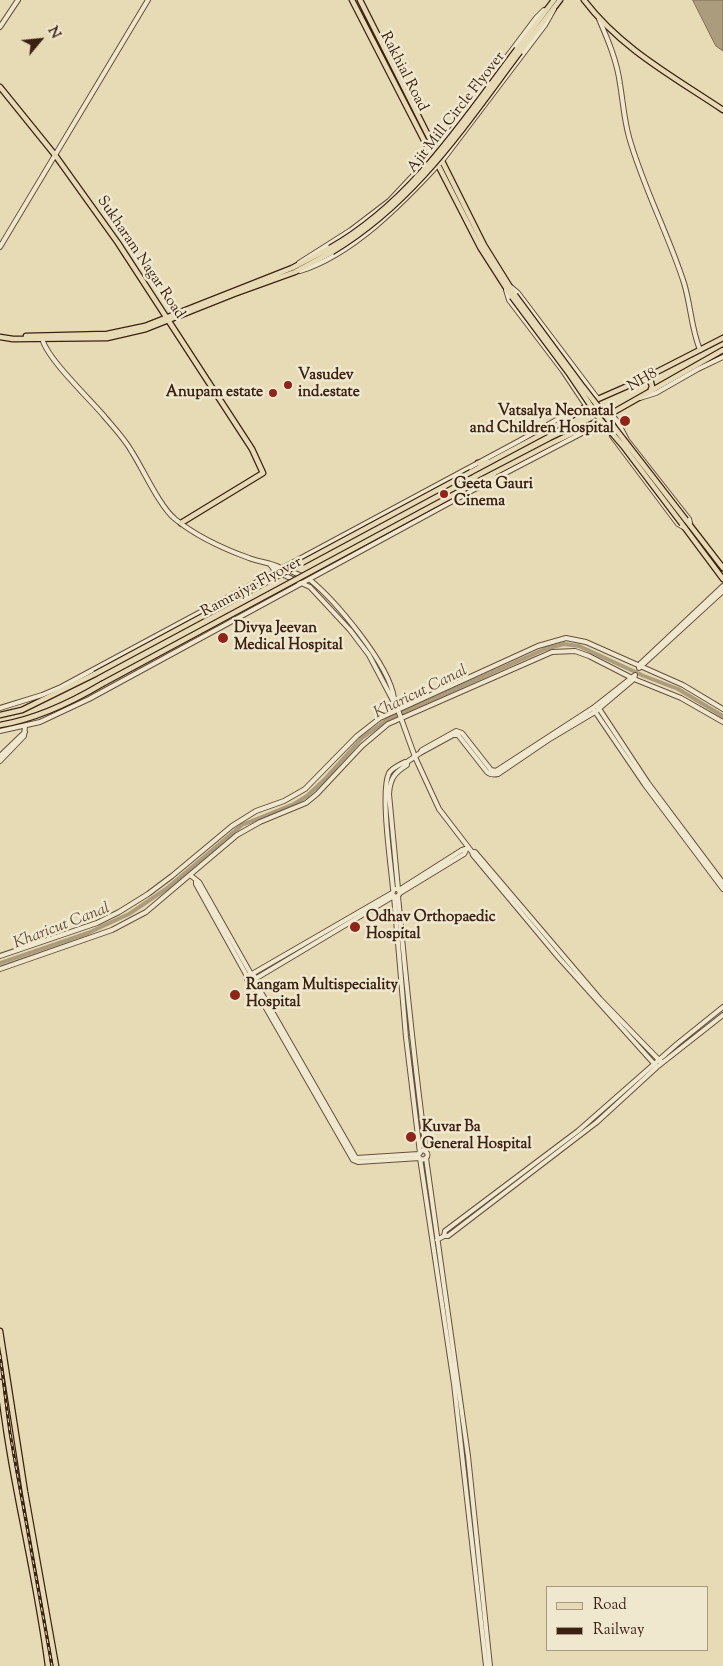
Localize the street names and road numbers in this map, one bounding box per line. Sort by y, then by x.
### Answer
street label: Rakhial Road [375,29,431,115]
street label: Ajit Mill Circle Flyover [404,49,510,177]
street label: Sukharam Nagar Road [92,193,188,323]
street label: NH8 [625,365,661,397]
street label: Ramrajya Flyover [199,554,305,622]

